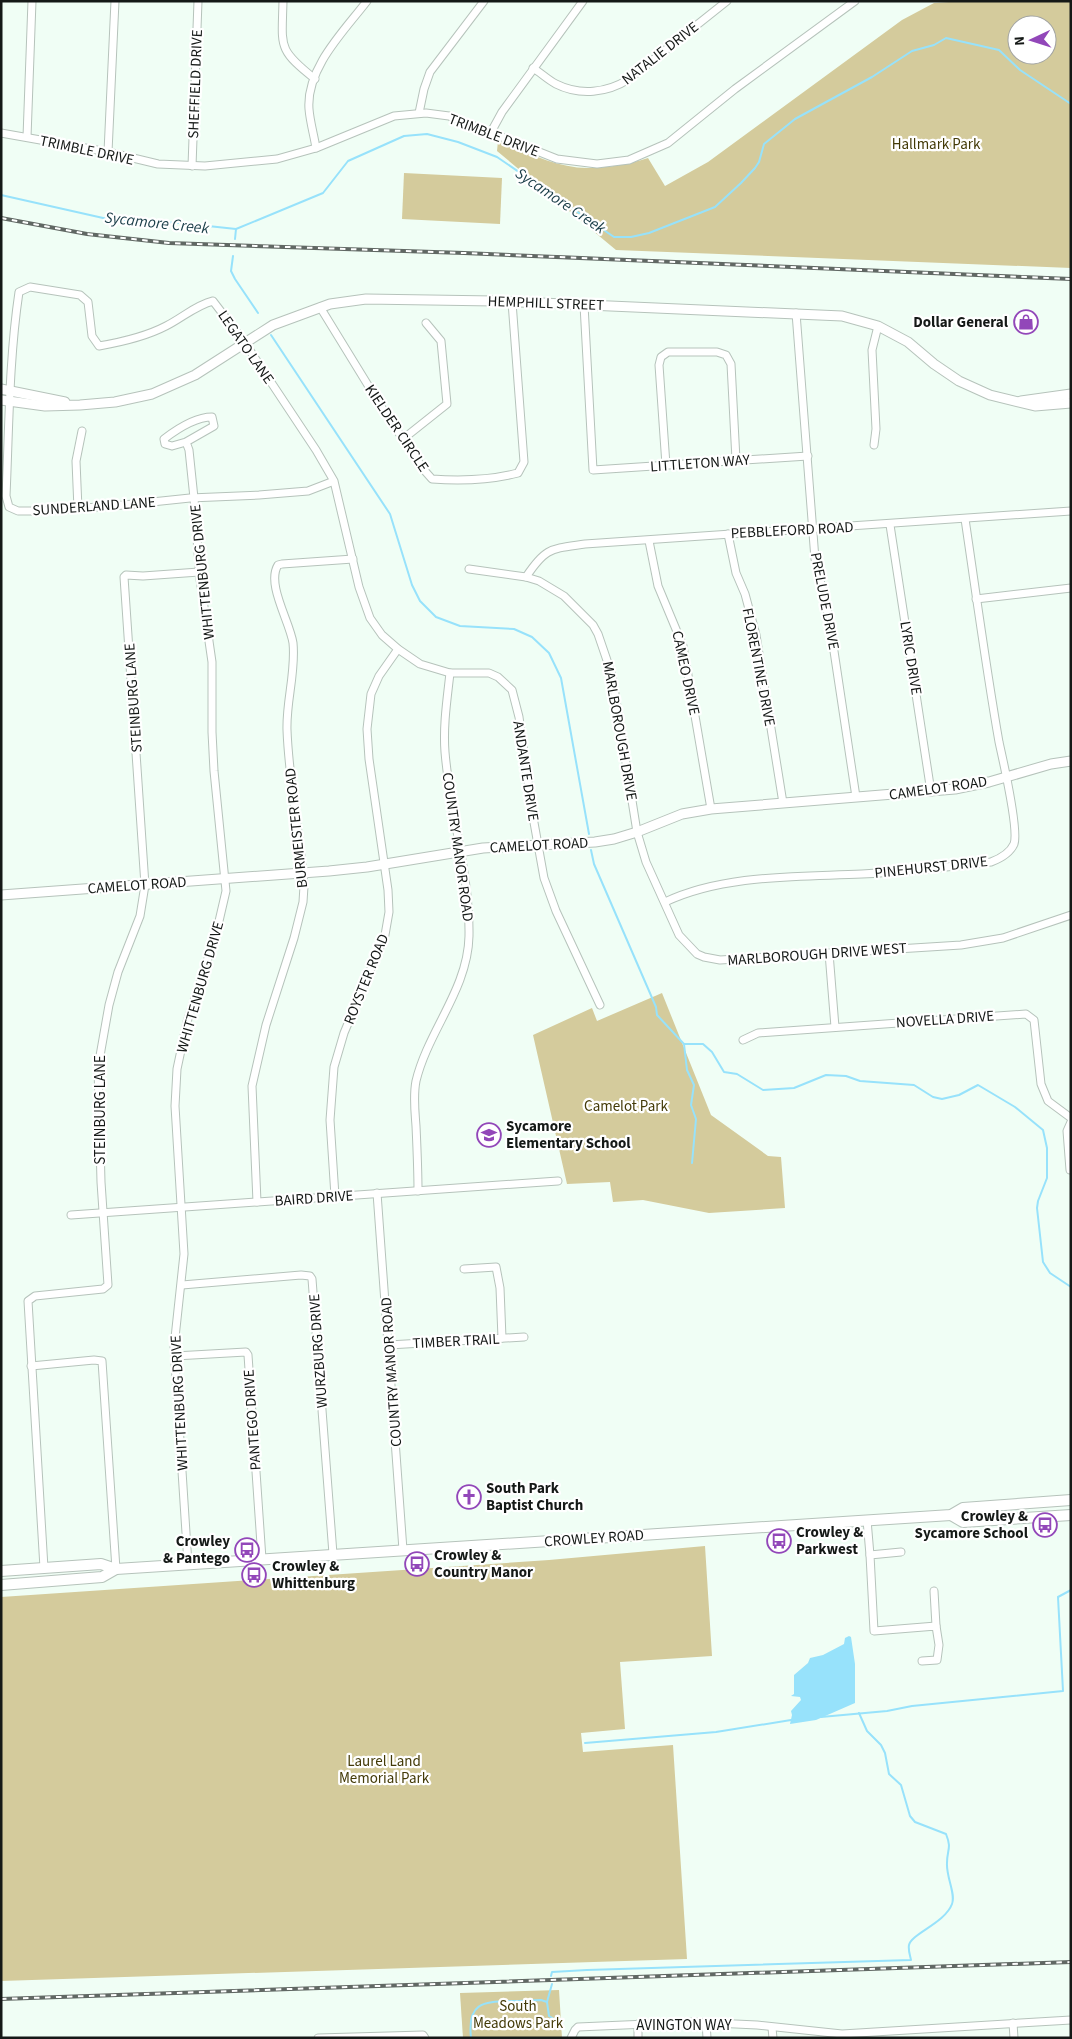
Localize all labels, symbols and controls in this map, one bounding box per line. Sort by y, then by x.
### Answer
north arrow [1007,15,1057,65]
street label: NATALIE DRIVE [618,17,703,90]
street label: SHEFFIELD DRIVE [183,29,208,139]
text: N [1010,35,1030,46]
street label: TRIMBLE DRIVE [445,109,542,162]
street label: TRIMBLE DRIVE [38,130,136,171]
park label: Hallmark Park [892,134,981,155]
water label: Sycamore Creek [511,162,610,239]
water label: Sycamore Creek [104,207,211,239]
street label: HEMPHILL STREET [487,291,605,316]
street label: LEGATO LANE [212,306,279,388]
shop icon: Dollar General [1013,309,1039,335]
place label: Dollar General [913,312,1009,333]
street label: KIELDER CIRCLE [360,380,434,476]
street label: LITTLETON WAY [650,449,751,477]
street label: SUNDERLAND LANE [32,492,156,521]
street label: WHITTENBURG DRIVE [185,503,220,641]
street label: PEBBLEFORD ROAD [730,517,854,544]
street label: PRELUDE DRIVE [805,551,844,652]
street label: FLORENTINE DRIVE [737,606,780,728]
street label: LYRIC DRIVE [894,620,927,697]
street label: CAMEO DRIVE [666,629,705,717]
street label: STEINBURG LANE [119,642,148,753]
street label: MARLBOROUGH DRIVE [597,660,642,803]
street label: ANDANTE DRIVE [507,720,544,823]
street label: BURMEISTER ROAD [280,767,313,889]
street label: COUNTRY MANOR ROAD [437,771,478,923]
street label: CAMELOT ROAD [888,771,988,806]
street label: CAMELOT ROAD [489,832,589,859]
street label: PINEHURST DRIVE [873,851,989,884]
street label: CAMELOT ROAD [87,872,187,899]
street label: WHITTENBURG DRIVE [172,919,229,1055]
street label: ROYSTER ROAD [339,931,394,1028]
street label: MARLBOROUGH DRIVE WEST [727,938,907,971]
street label: NOVELLA DRIVE [895,1006,995,1033]
street label: STEINBURG LANE [90,1055,111,1165]
park label: Camelot Park [584,1096,668,1117]
place label: Sycamore Elementary School [506,1116,631,1154]
school or university icon: Sycamore Elementary School [476,1122,502,1148]
street label: BAIRD DRIVE [274,1185,354,1212]
street label: WURZBURG DRIVE [304,1293,333,1409]
street label: COUNTRY MANOR ROAD [376,1296,407,1448]
street label: TIMBER TRAIL [412,1329,500,1354]
street label: WHITTENBURG DRIVE [165,1335,194,1471]
street label: PANTEGO DRIVE [238,1369,267,1471]
place label: South Park Baptist Church [486,1478,583,1516]
church icon: South Park Baptist Church [456,1484,482,1510]
place label: Crowley & Sycamore School [915,1506,1029,1544]
bus stop icon: Crowley & Sycamore School [1032,1512,1058,1538]
place label: Crowley & Parkwest [796,1522,863,1560]
street label: CROWLEY ROAD [544,1525,645,1552]
bus stop icon: Crowley & Parkwest [766,1528,792,1554]
place label: Crowley & Pantego [163,1531,230,1569]
bus stop icon: Crowley & Pantego [234,1537,260,1563]
place label: Crowley & Country Manor [434,1545,533,1583]
bus stop icon: Crowley & Country Manor [404,1551,430,1577]
place label: Crowley & Whittenburg [272,1556,355,1594]
bus stop icon: Crowley & Whittenburg [241,1562,267,1588]
park label: Laurel Land Memorial Park [339,1751,430,1789]
park label: South Meadows Park [473,1996,564,2034]
street label: AVINGTON WAY [636,2015,733,2036]

